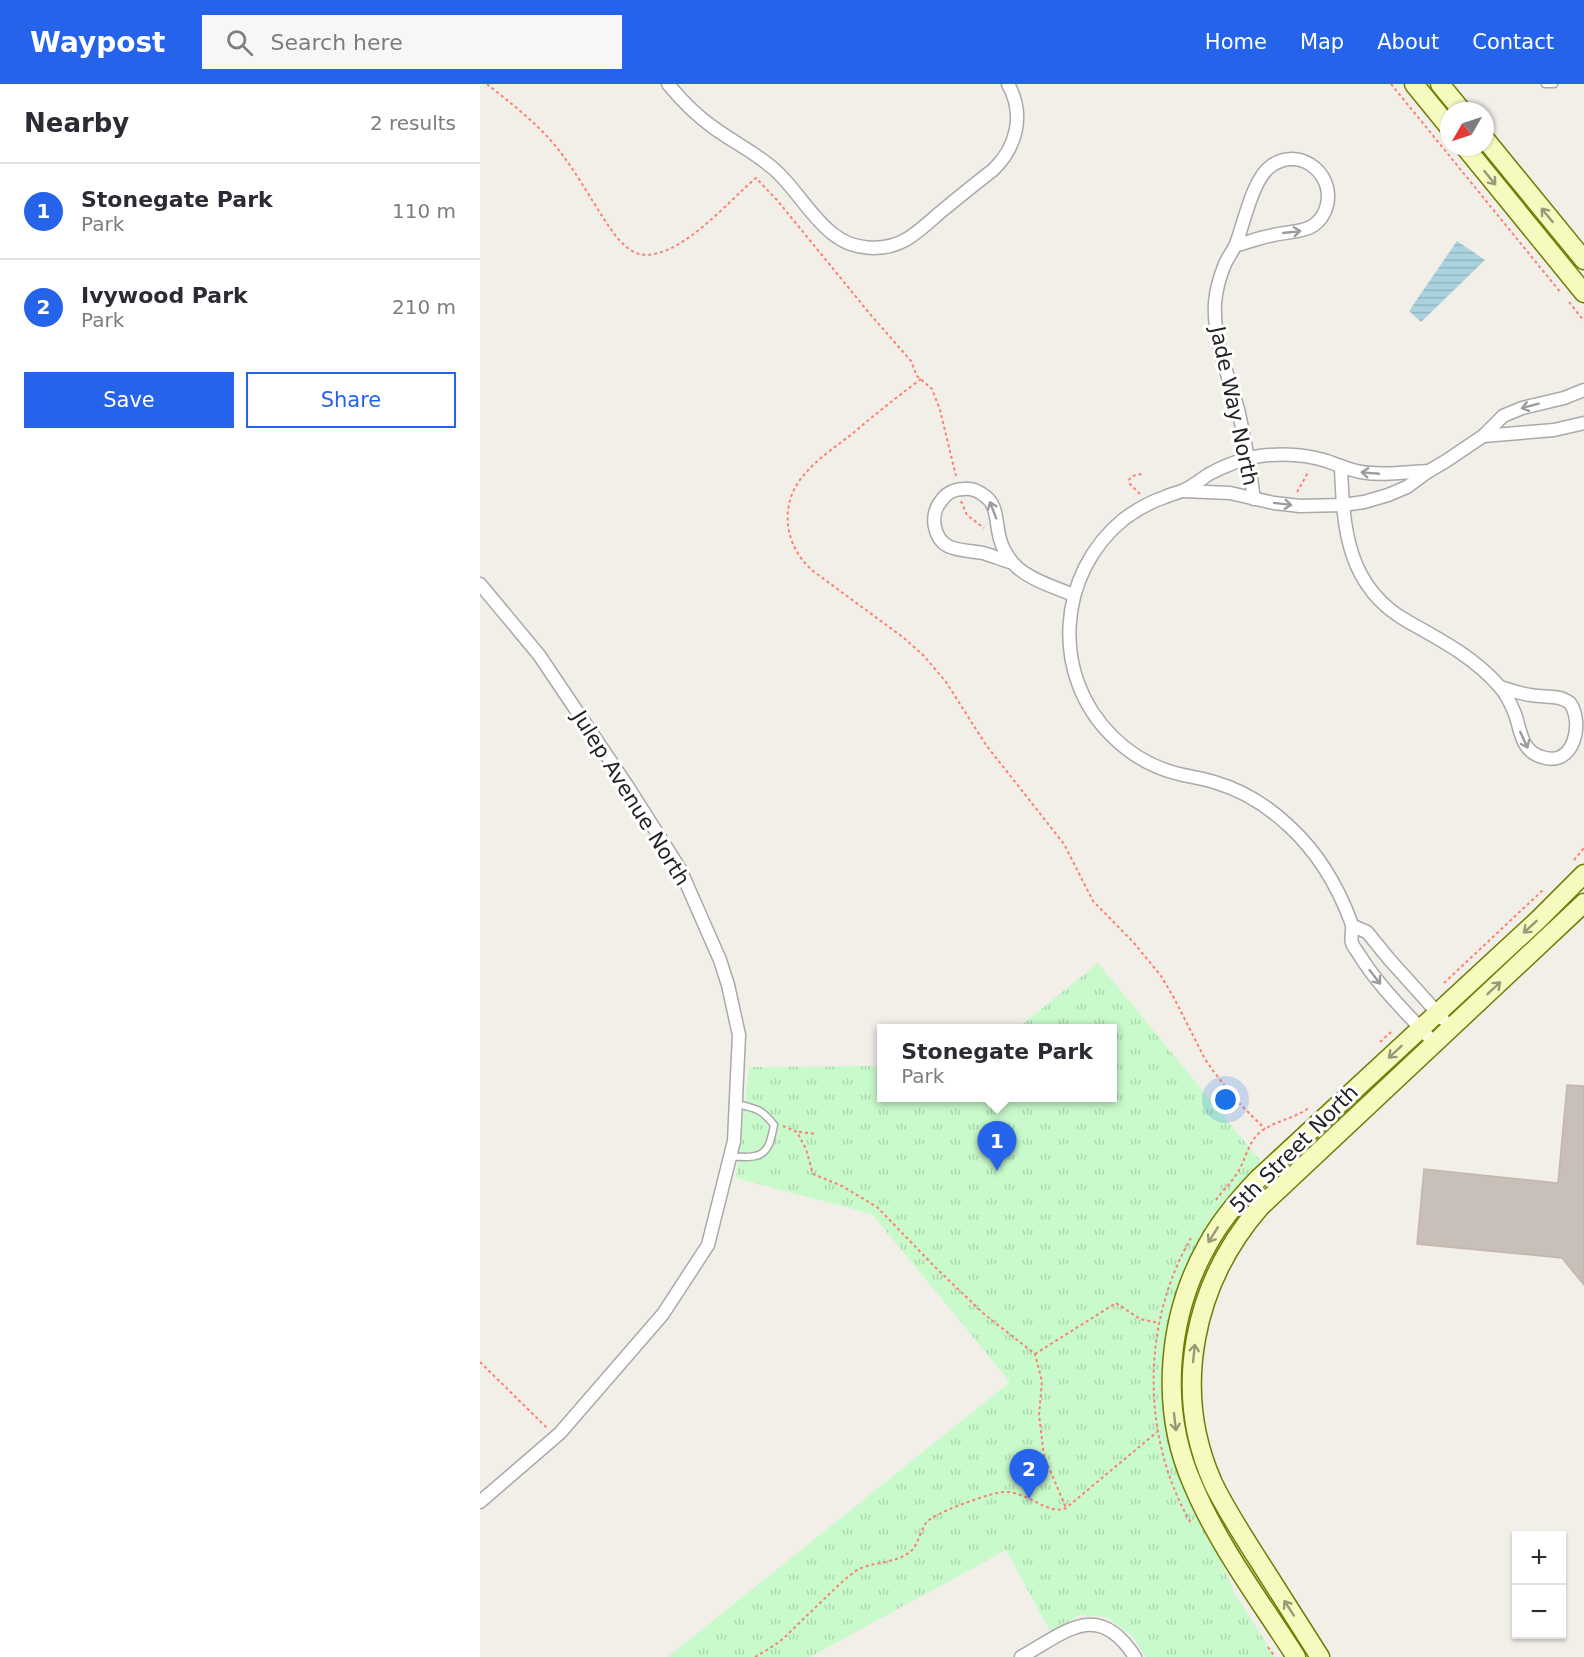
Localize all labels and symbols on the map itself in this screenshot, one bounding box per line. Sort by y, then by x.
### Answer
north arrow [1440,102,1494,156]
one-way arrow [1484,170,1497,186]
one-way arrow [1540,208,1554,223]
one-way arrow [1281,226,1301,237]
street label: Jade Way North [1205,322,1263,488]
one-way arrow [1521,401,1540,413]
one-way arrow [1361,467,1381,478]
one-way arrow [1272,498,1292,509]
one-way arrow [987,501,998,519]
street label: Julep Avenue North [566,704,695,890]
one-way arrow [1519,730,1530,748]
one-way arrow [1523,920,1538,934]
one-way arrow [1368,969,1381,985]
one-way arrow [1486,981,1501,995]
one-way arrow [1387,1045,1402,1059]
street label: 5th Street North [1225,1080,1363,1218]
your location [1211,1085,1240,1114]
pin: 1 [978,1122,1016,1171]
one-way arrow [1207,1226,1219,1243]
one-way arrow [1189,1343,1200,1363]
one-way arrow [1170,1412,1181,1431]
pin: 2 [1010,1450,1048,1499]
one-way arrow [1282,1600,1294,1617]

